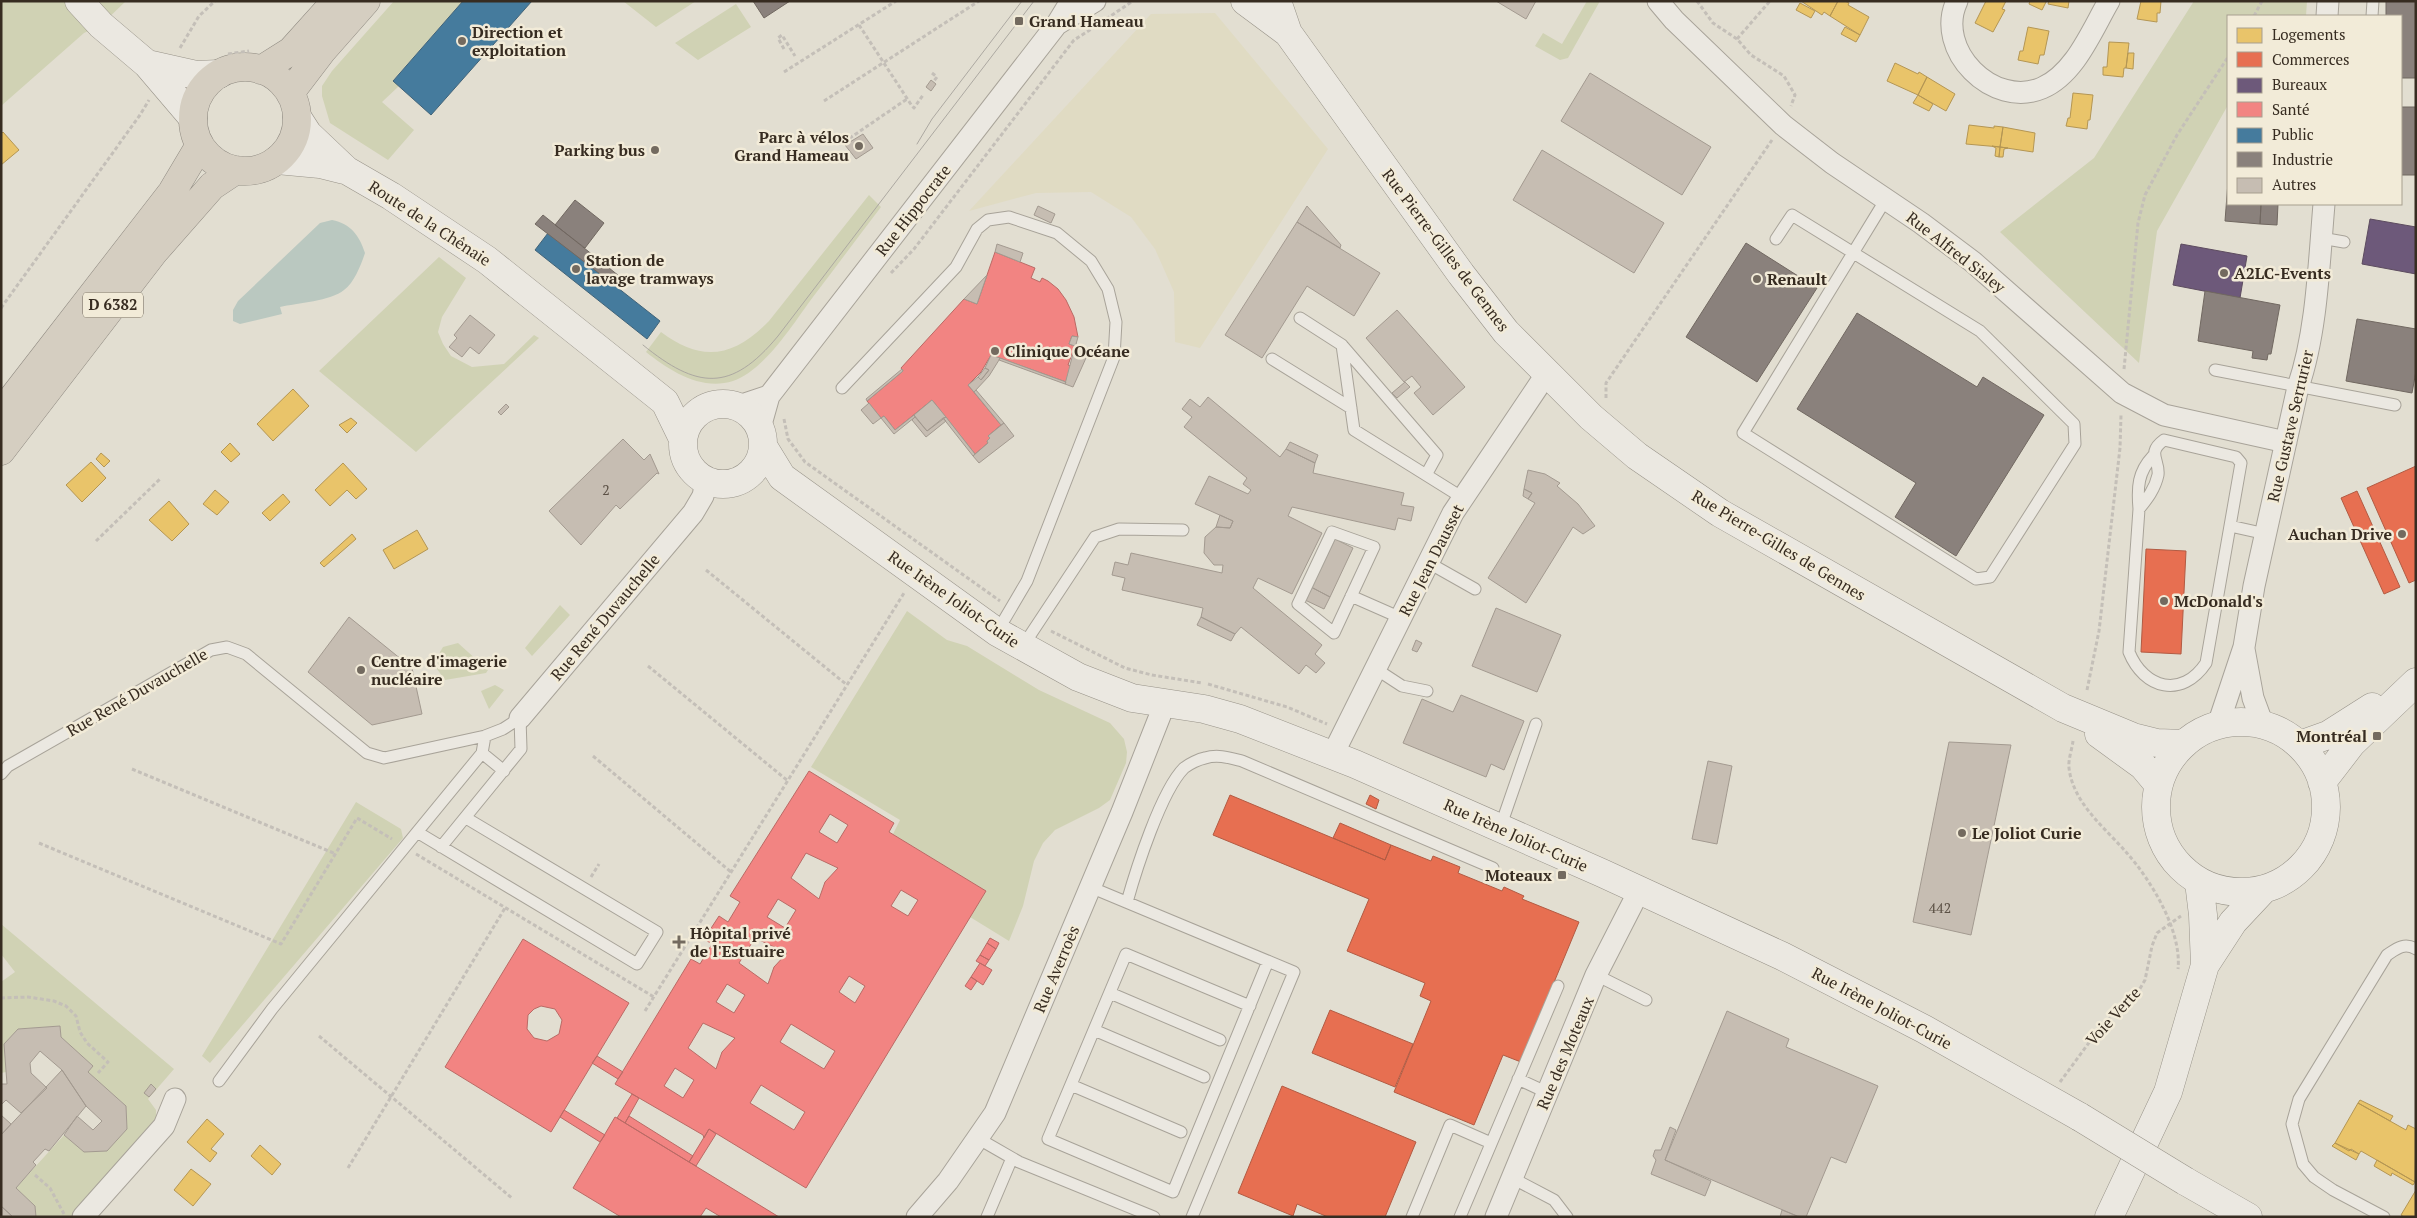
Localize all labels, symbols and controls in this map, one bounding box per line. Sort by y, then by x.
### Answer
place label: Grand Hameau [1029,10,1144,32]
marker: Grand Hameau [1013,15,1025,27]
legend [2227,15,2402,205]
place label: Direction et exploitation [472,21,567,61]
text: Logements [2272,24,2345,44]
marker: Direction et exploitation [456,35,468,47]
text: Commerces [2272,49,2350,69]
text: Bureaux [2272,74,2327,94]
text: Santé [2272,99,2310,119]
text: Public [2272,124,2314,144]
place label: Parc à vélos Grand Hameau [734,126,849,166]
place label: Parking bus [554,139,645,161]
marker: Parc à vélos Grand Hameau [853,140,865,152]
marker: Parking bus [649,144,661,156]
text: Industrie [2272,149,2333,169]
street label: Rue Hippocrate [870,160,956,260]
street label: Rue Pierre-Gilles de Gennes [1377,164,1515,336]
text: Autres [2272,174,2316,194]
street label: Route de la Chênaie [365,175,495,271]
street label: Rue Alfred Sisley [1902,206,2011,298]
place label: Station de lavage tramways [586,249,714,289]
place label: A2LC-Events [2234,262,2331,284]
marker: Station de lavage tramways [570,263,582,275]
marker: A2LC-Events [2218,267,2230,279]
place label: Renault [1767,268,1828,290]
marker: Renault [1751,273,1763,285]
road number: D 6382 [83,292,143,318]
place label: Clinique Océane [1005,340,1130,362]
marker: Clinique Océane [989,345,1001,357]
street label: Rue Gustave Serrurier [2262,347,2318,504]
house number: 2 [602,480,610,499]
street label: Rue Pierre-Gilles de Gennes [1688,484,1870,606]
street label: Rue Jean Dausset [1393,500,1469,620]
place label: Auchan Drive [2288,523,2392,545]
marker: Auchan Drive [2396,528,2408,540]
street label: Rue Irène Joliot-Curie [884,545,1024,653]
street label: Rue René Duvauchelle [545,549,665,685]
place label: McDonald's [2174,590,2263,612]
marker: McDonald's [2158,595,2170,607]
street label: Rue René Duvauchelle [63,643,211,741]
place label: Centre d'imagerie nucléaire [371,650,507,690]
marker: Centre d'imagerie nucléaire [355,664,367,676]
place label: Montréal [2296,725,2367,747]
marker: Montréal [2371,730,2383,742]
street label: Rue Irène Joliot-Curie [1440,793,1592,877]
place label: Le Joliot Curie [1972,822,2082,844]
marker: Le Joliot Curie [1956,827,1968,839]
place label: Moteaux [1485,864,1552,886]
marker: Moteaux [1556,869,1568,881]
house number: 442 [1929,898,1951,917]
place label: Hôpital privé de l'Estuaire [690,922,791,962]
street label: Rue Averroès [1028,922,1084,1016]
marker: Hôpital privé de l'Estuaire [672,935,686,949]
street label: Rue Irène Joliot-Curie [1808,962,1956,1054]
street label: Voie Verte [2081,982,2145,1050]
street label: Rue des Moteaux [1531,992,1599,1113]

